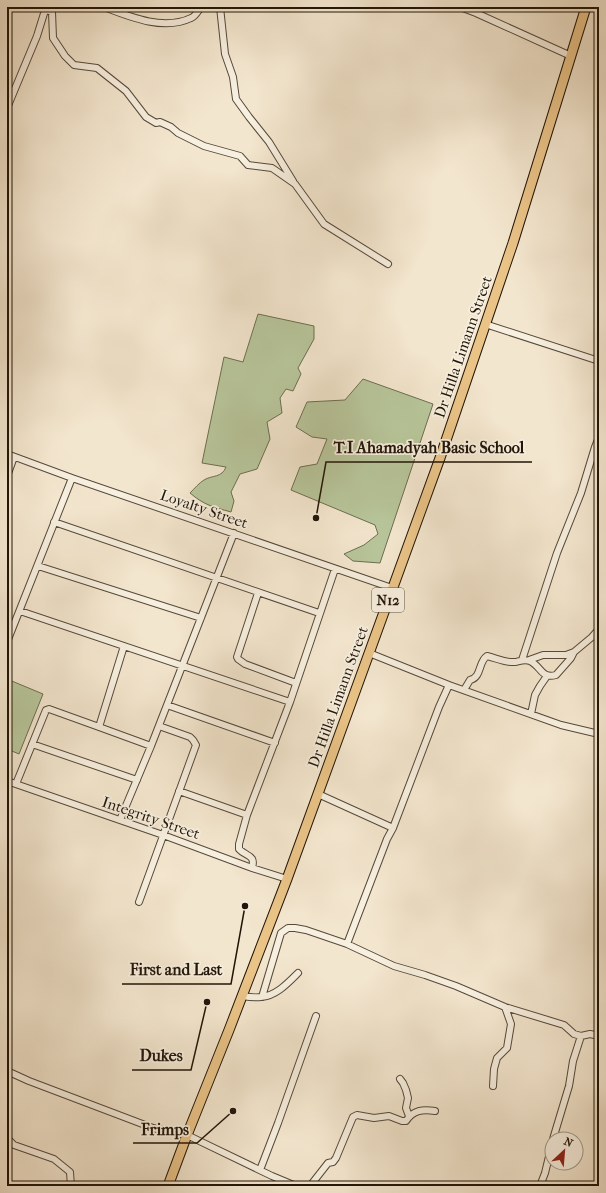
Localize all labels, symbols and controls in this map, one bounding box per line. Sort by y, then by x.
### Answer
street label: Dr Hilla Limann Street [430,273,496,420]
callout: T.I Ahamadyah Basic School [326,434,532,462]
text: T.I Ahamadyah Basic School [333,438,525,458]
street label: Loyalty Street [158,486,251,533]
road number: N12 [372,588,404,612]
street label: Dr Hilla Limann Street [304,623,372,770]
street label: Integrity Street [100,793,203,843]
callout: First and Last [122,956,231,984]
text: First and Last [129,960,223,979]
callout: Dukes [132,1042,191,1070]
text: Dukes [139,1046,183,1065]
callout: Frimps [133,1115,197,1143]
text: Frimps [140,1120,189,1140]
north arrow [544,1131,584,1171]
text: N [562,1135,575,1150]

